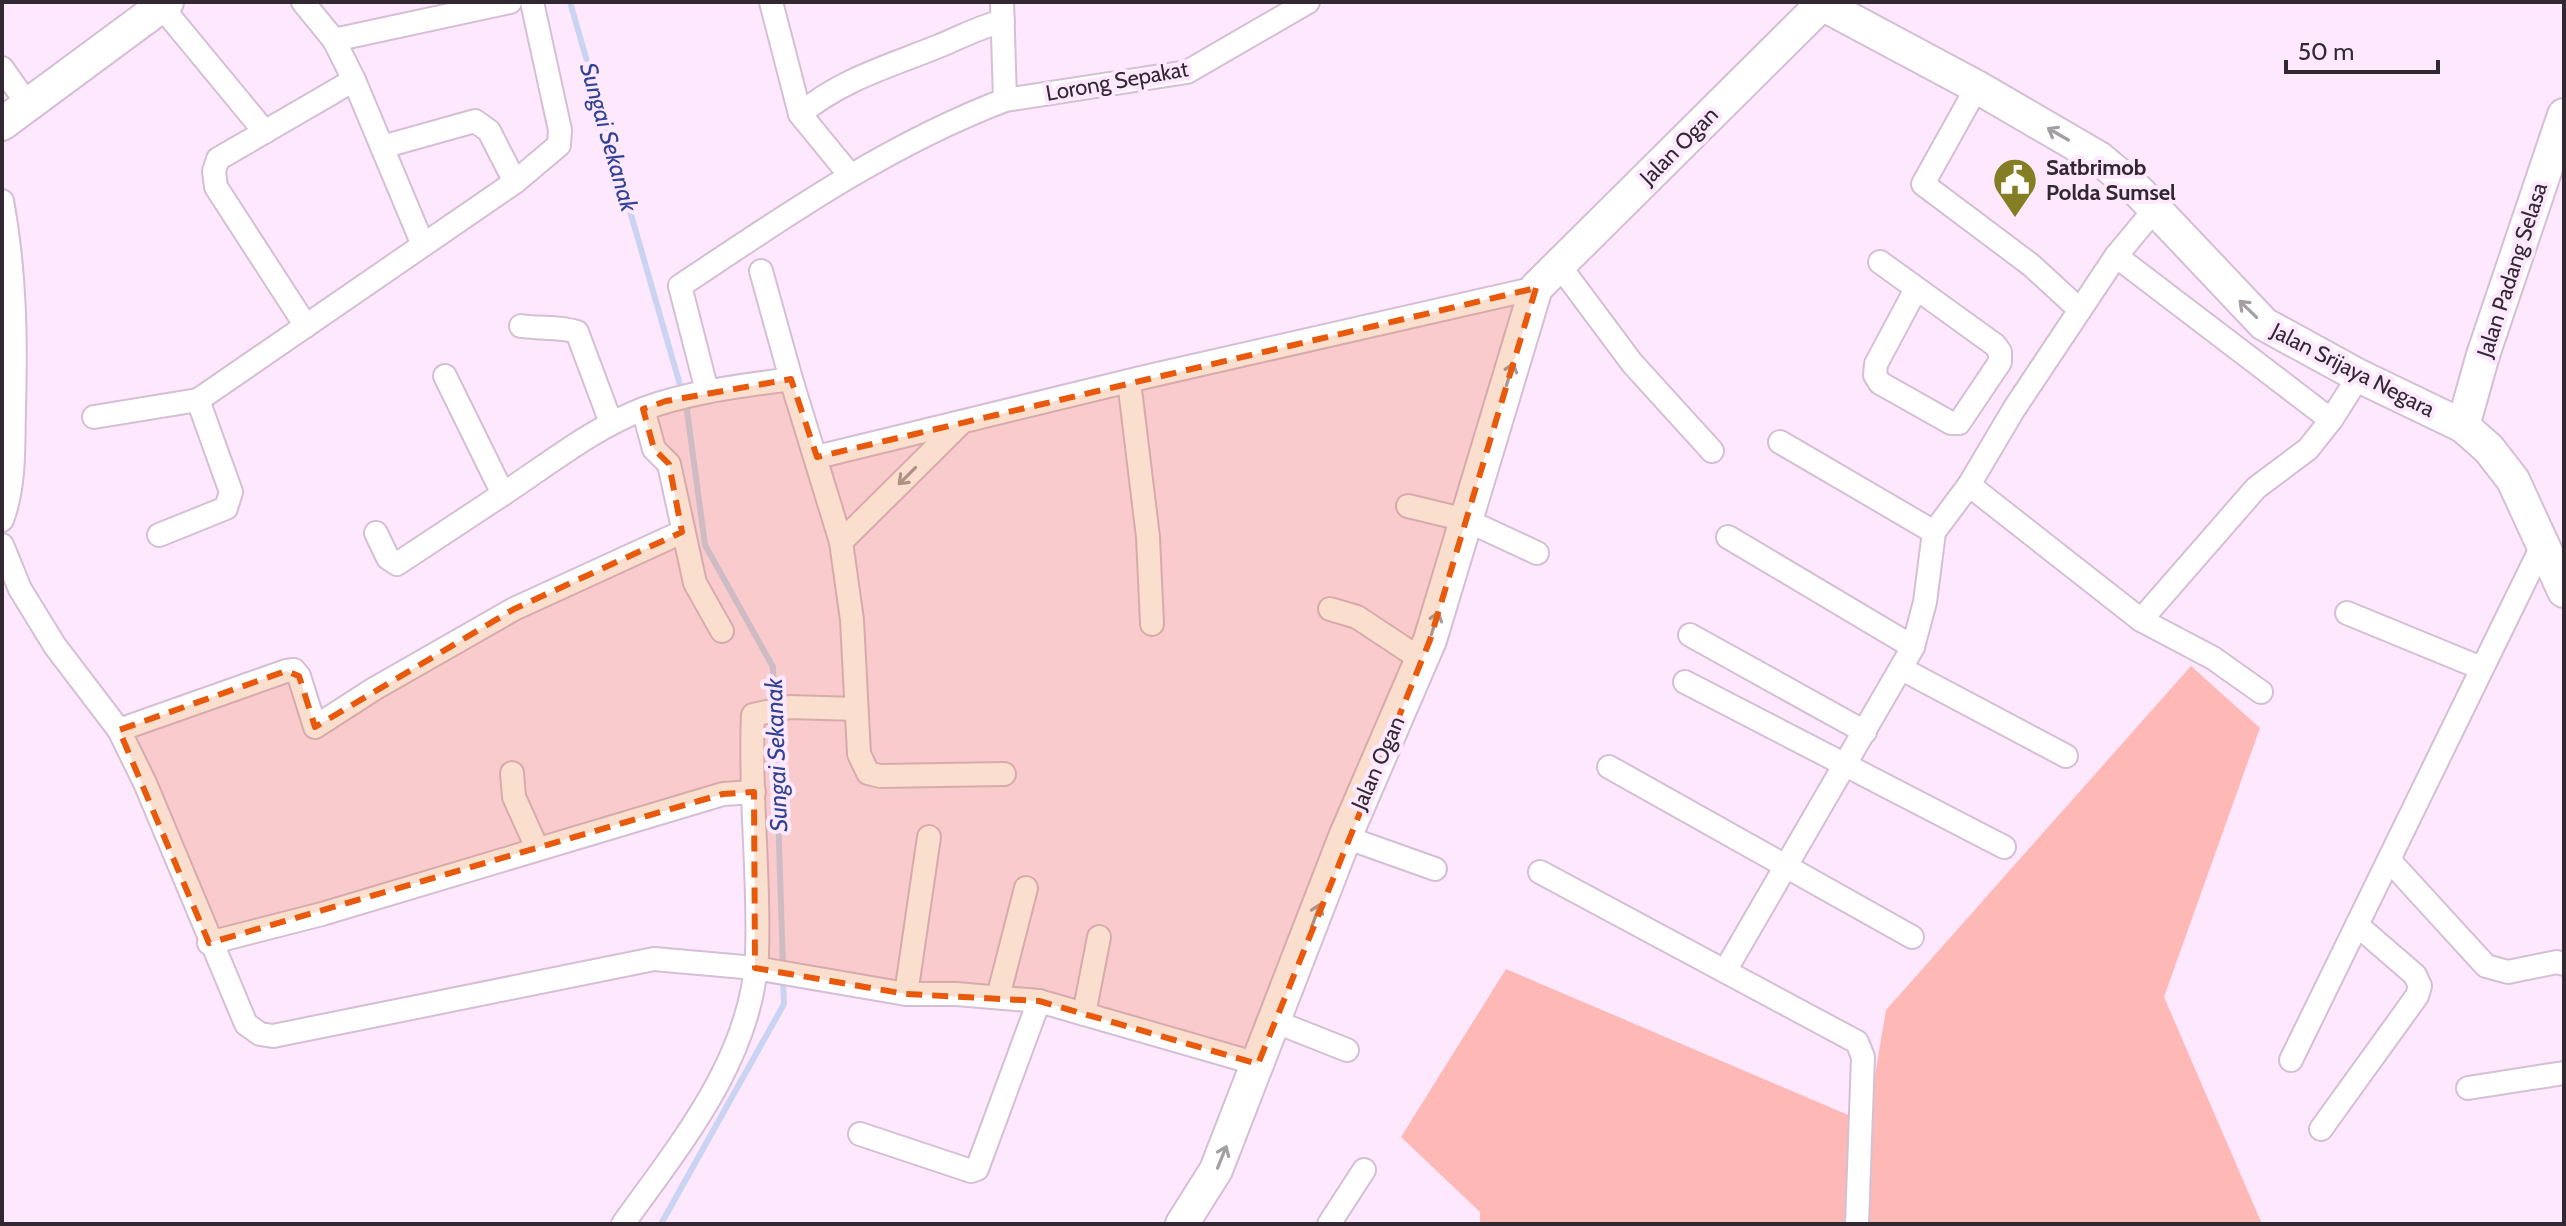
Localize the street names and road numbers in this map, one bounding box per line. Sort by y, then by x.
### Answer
street label: Lorong Sepakat [1044,55,1191,107]
street label: Jalan Ogan [1634,101,1724,191]
street label: Jalan Padang Selasa [2471,179,2553,362]
street label: Jalan Srijaya Negara [2266,317,2440,423]
street label: Jalan Ogan [1345,712,1411,815]

